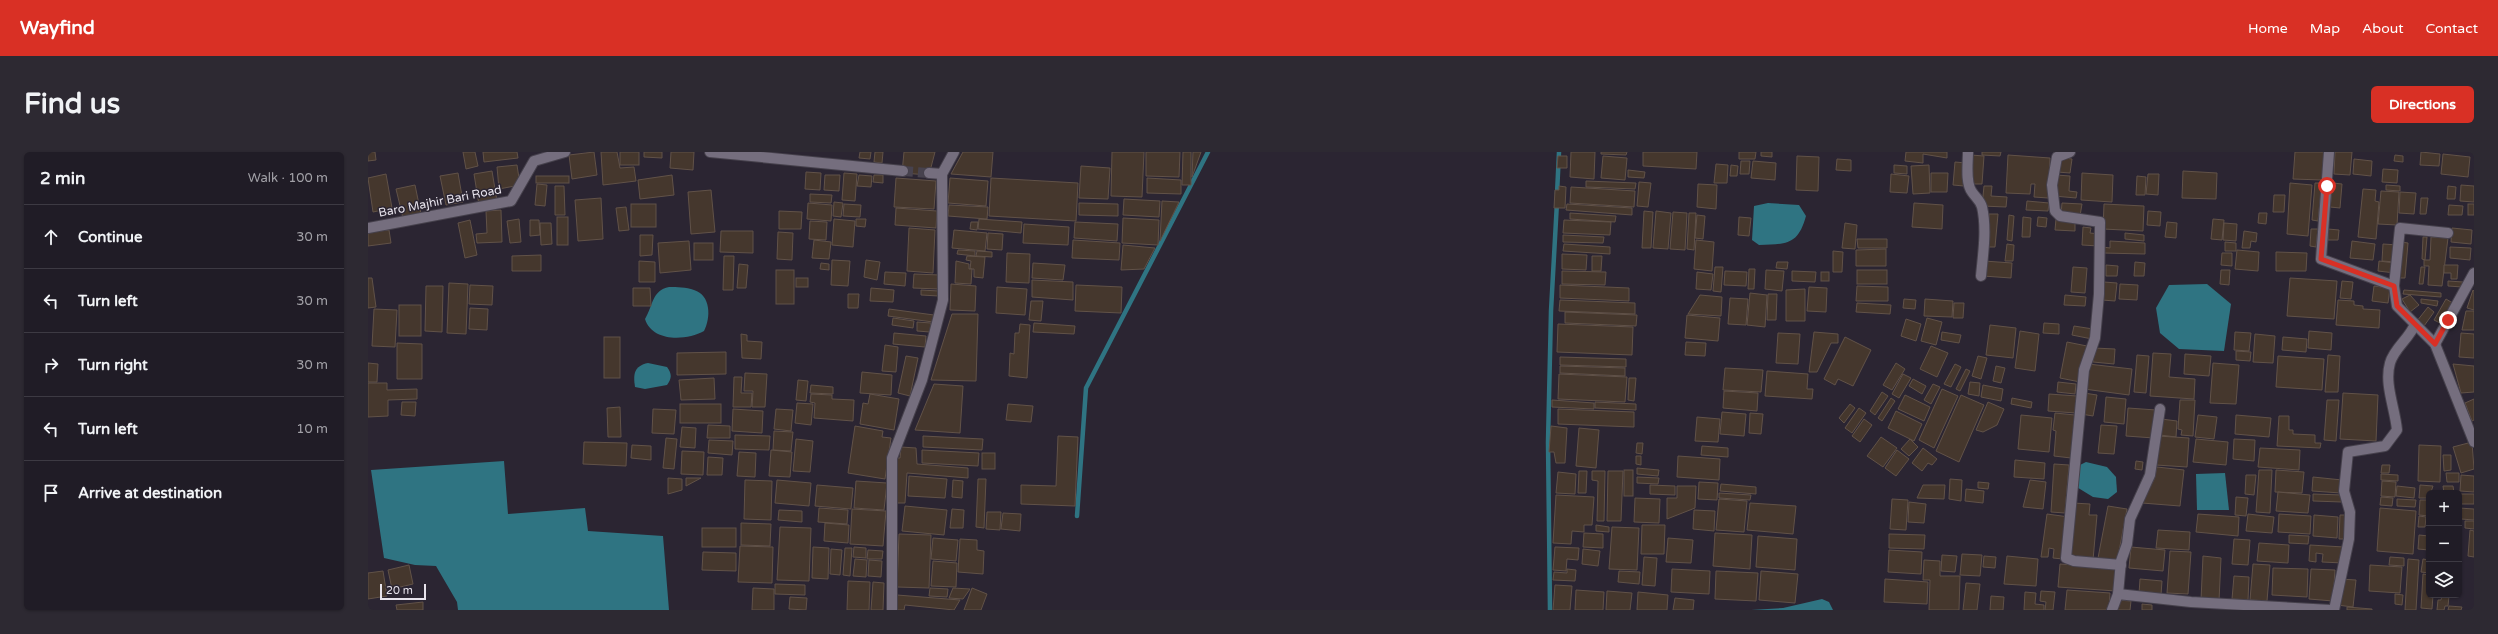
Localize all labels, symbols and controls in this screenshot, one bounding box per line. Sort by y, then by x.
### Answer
text: Wayfind [20,17,95,39]
text: Home [2248,20,2288,37]
text: Map [2310,20,2340,37]
text: About [2362,20,2404,37]
text: Contact [2426,20,2478,37]
button: Directions [2371,86,2474,123]
text: Find us [24,87,120,121]
text: 2 min [40,168,85,189]
text: Walk · 100 m [248,170,328,186]
route start [2318,177,2336,195]
street label: Baro Majhir Bari Road [377,182,503,220]
icon: ahead [40,226,62,248]
text: Continue [78,228,142,246]
text: 30 m [296,229,328,245]
icon: left [40,290,62,312]
text: Turn left [78,292,138,310]
text: 30 m [296,293,328,309]
route end [2439,311,2457,329]
icon: right [40,354,62,376]
text: Turn right [78,356,148,374]
text: 30 m [296,357,328,373]
icon: left [40,418,62,440]
text: Turn left [78,420,138,438]
text: 10 m [296,421,328,437]
icon: arrive [40,482,62,504]
text: Arrive at destination [78,484,222,502]
map controls [2426,490,2462,598]
button: + [2426,490,2462,526]
button: − [2426,526,2462,562]
button: layers [2426,562,2462,598]
scale bar [380,582,426,601]
text: 20 m [386,584,413,597]

